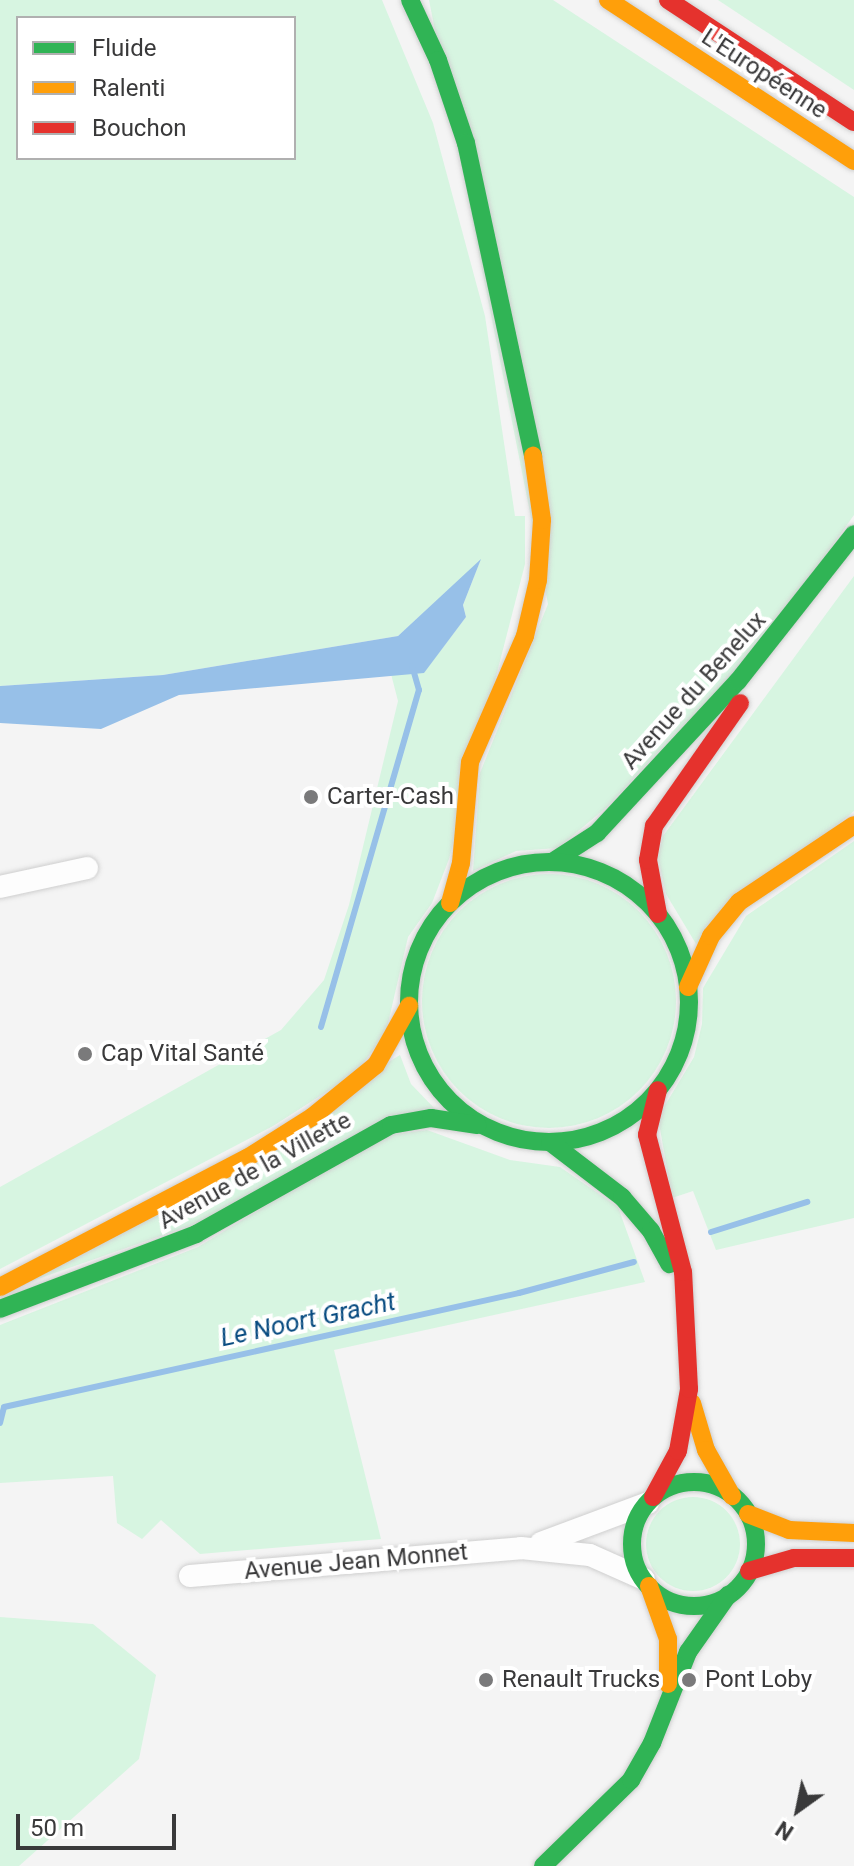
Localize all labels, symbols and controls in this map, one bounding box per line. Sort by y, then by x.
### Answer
legend [16,16,296,160]
street label: L'Européenne [696,23,832,125]
text: Fluide [92,34,156,62]
text: Ralenti [92,74,165,102]
text: Bouchon [92,114,187,142]
street label: Avenue du Benelux [616,606,772,776]
place label: Carter-Cash [327,783,454,811]
marker: Carter-Cash [302,788,320,806]
place label: Cap Vital Santé [101,1040,264,1068]
marker: Cap Vital Santé [76,1045,94,1063]
street label: Avenue de la Villette [154,1106,356,1236]
water label: Le Noort Gracht [218,1286,398,1354]
street label: Avenue Jean Monnet [243,1538,469,1586]
place label: Renault Trucks [502,1666,661,1694]
place label: Pont Loby [705,1666,812,1694]
marker: Renault Trucks [477,1671,495,1689]
marker: Pont Loby [680,1671,698,1689]
north arrow [758,1770,838,1850]
scale bar [20,1798,180,1848]
text: 50 m [30,1814,84,1842]
text: N [771,1816,798,1845]

